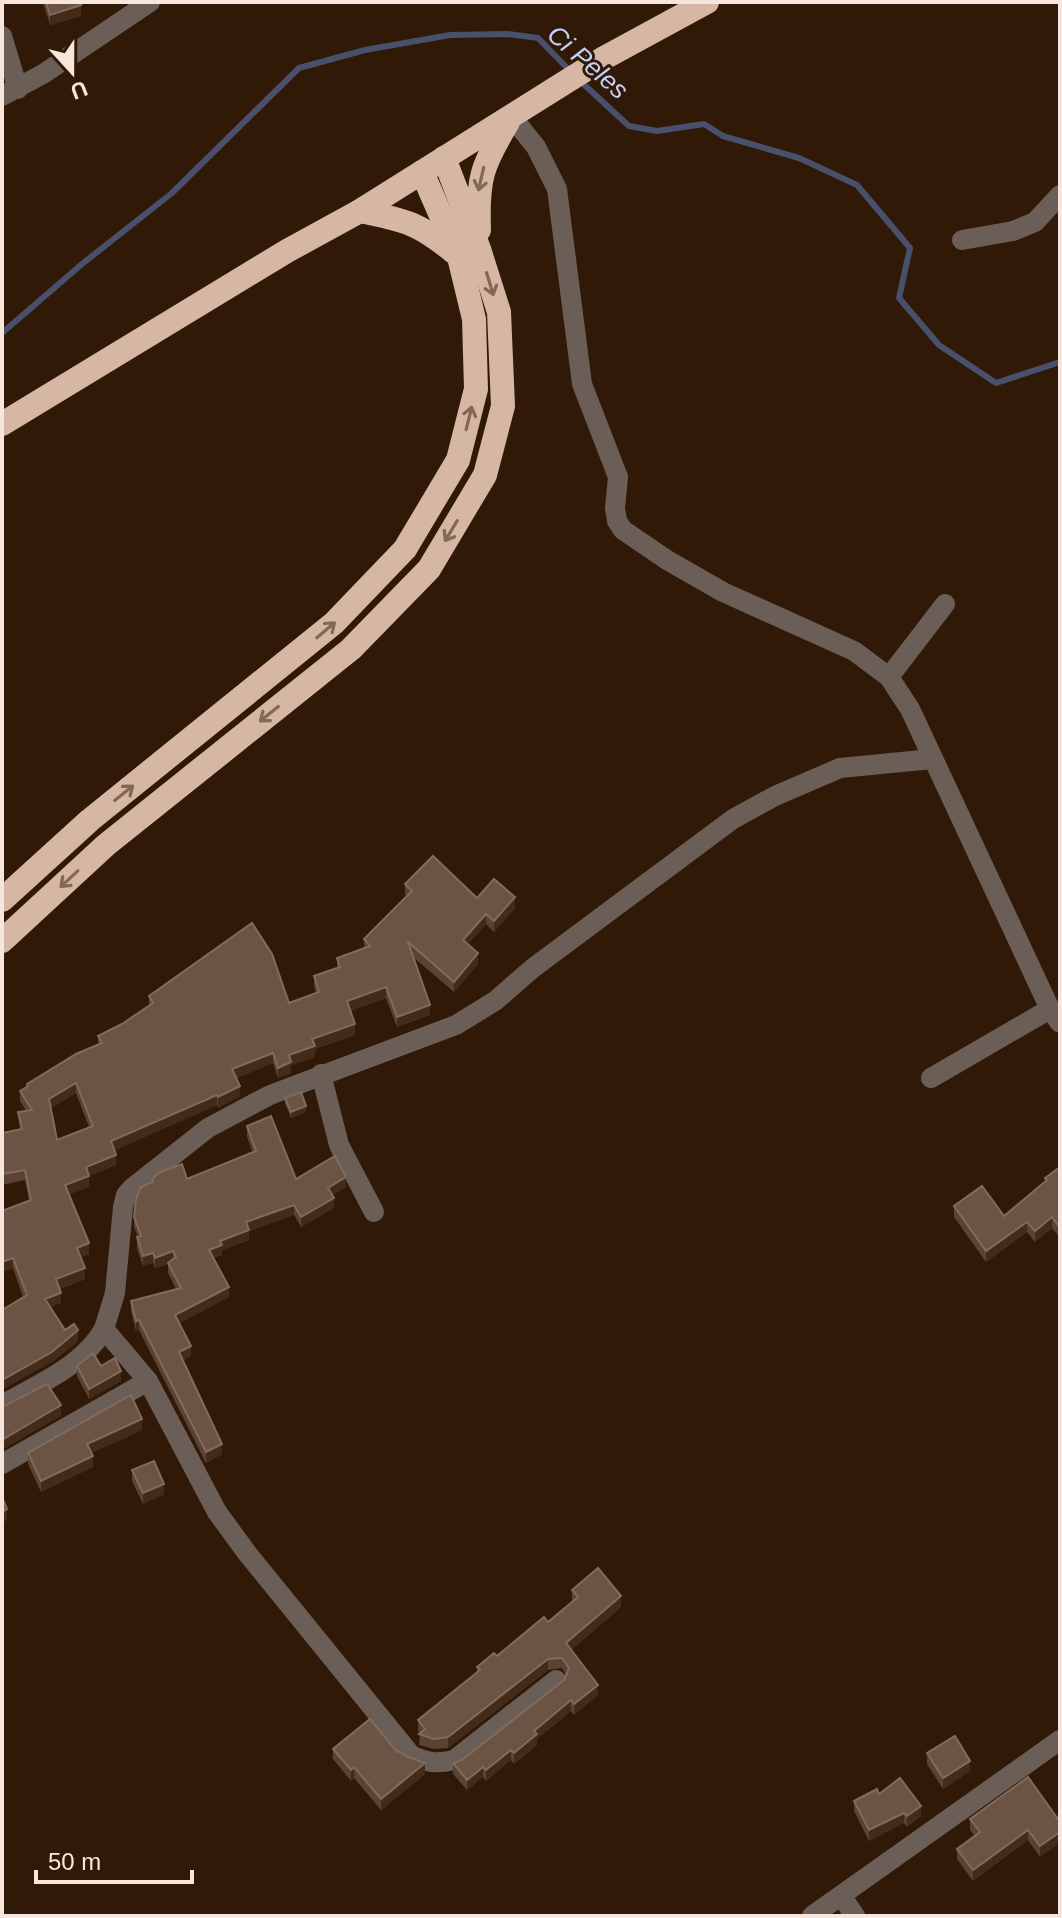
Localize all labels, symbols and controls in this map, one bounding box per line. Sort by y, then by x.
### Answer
water label: Ci Peles [542,19,634,105]
north arrow [32,32,112,112]
text: U [67,76,91,105]
one-way arrow [473,165,488,191]
one-way arrow [483,271,498,297]
one-way arrow [462,405,477,431]
one-way arrow [443,519,459,542]
one-way arrow [315,621,336,639]
one-way arrow [259,705,280,723]
one-way arrow [113,784,134,802]
one-way arrow [59,870,79,889]
scale bar [36,1834,192,1884]
text: 50 m [48,1848,101,1875]

